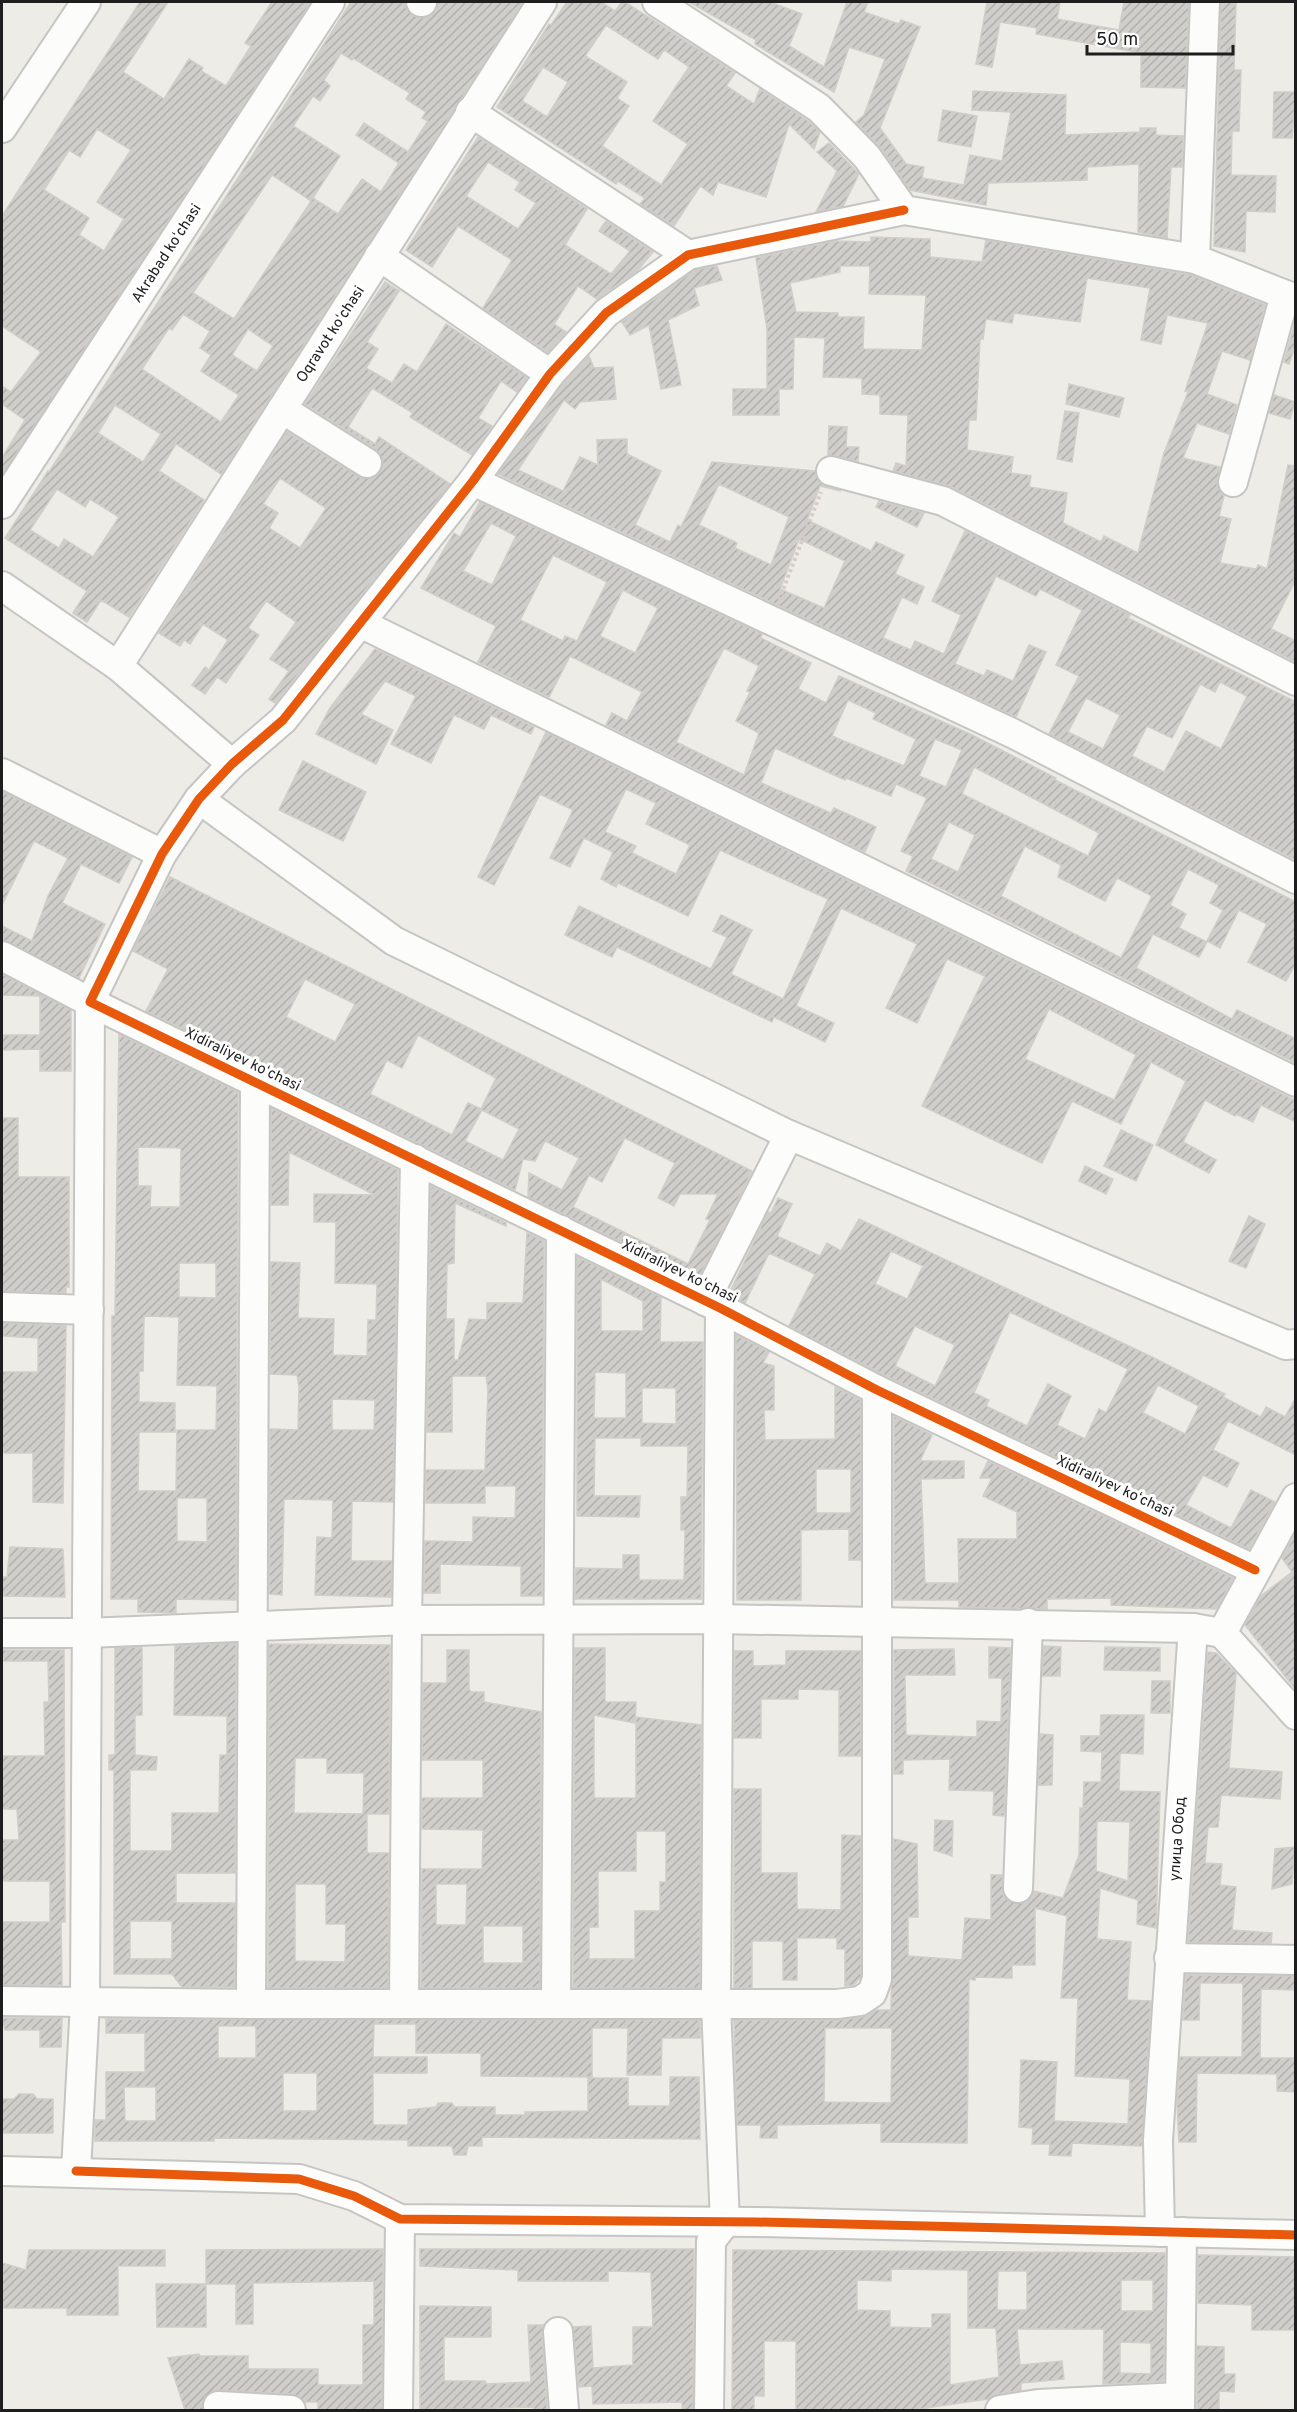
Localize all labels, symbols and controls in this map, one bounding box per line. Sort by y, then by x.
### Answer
scale bar [1087,18,1232,56]
text: 50 m [1096,29,1138,52]
street label: Akrabad koʻchasi [128,201,206,307]
street label: Oqravot koʻchasi [293,283,370,387]
street label: Xidiraliyev koʻchasi [181,1024,303,1097]
street label: Xidiraliyev koʻchasi [618,1236,740,1309]
street label: Xidiraliyev koʻchasi [1053,1452,1176,1523]
street label: улица Обод [1166,1796,1191,1882]

